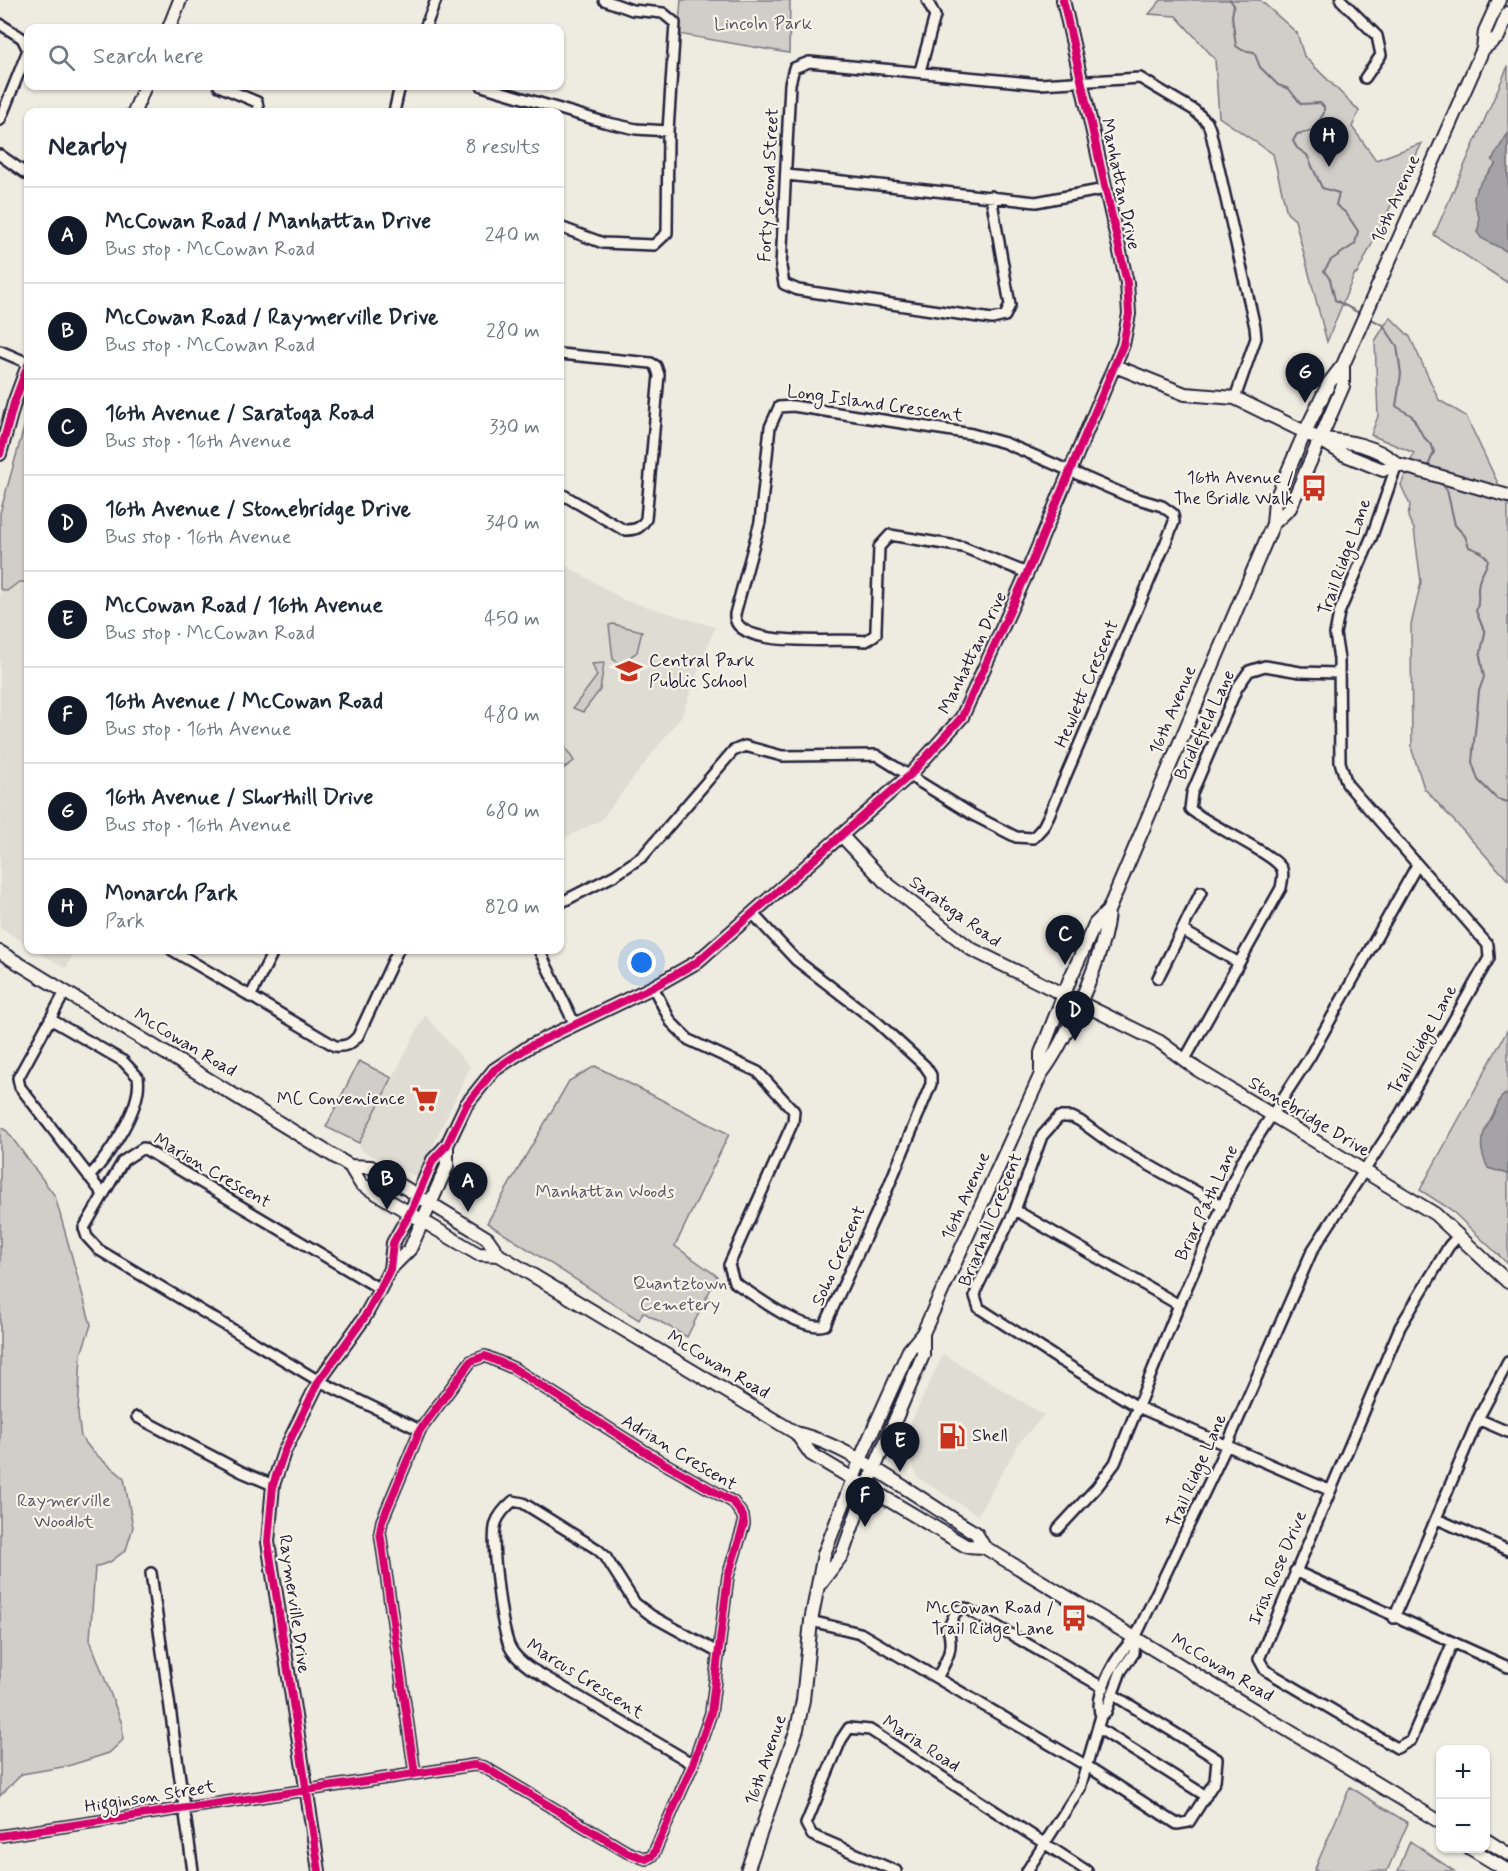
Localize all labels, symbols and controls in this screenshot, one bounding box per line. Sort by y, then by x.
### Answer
park label: Lincoln Park [714,12,812,36]
search box [24,24,564,90]
icon: search [45,41,78,74]
text: Search here [93,43,204,71]
street label: Forty Second Street [753,107,785,263]
street label: Manhattan Drive [1094,116,1146,252]
pin: H [1310,118,1348,167]
text: Nearby [48,130,127,164]
text: 8 results [466,134,540,161]
street label: 16th Avenue [1366,151,1426,247]
text: McCowan Road / Manhattan Drive [105,208,431,236]
text: A [61,222,74,249]
text: 240 m [485,222,540,249]
text: Bus stop · McCowan Road [105,236,315,263]
text: McCowan Road / Raymerville Drive [105,304,438,332]
text: B [61,318,74,345]
text: 280 m [486,318,540,345]
text: Bus stop · McCowan Road [105,332,315,359]
pin: G [1286,354,1324,403]
street label: Long Island Crescent [785,380,965,429]
text: 16th Avenue / Saratoga Road [105,400,374,428]
text: C [60,414,75,441]
text: 330 m [489,414,540,441]
text: Bus stop · 16th Avenue [105,428,292,455]
place label: 16th Avenue / The Bridle Walk [1174,466,1294,511]
bus stop icon: 16th Avenue / The Bridle Walk [1299,473,1329,503]
street label: Trail Ridge Lane [1313,495,1378,619]
text: 16th Avenue / Stonebridge Drive [105,496,411,524]
text: D [61,510,74,537]
text: 340 m [485,510,540,537]
text: Bus stop · 16th Avenue [105,524,292,551]
street label: Manhattan Drive [933,588,1013,718]
text: McCowan Road / 16th Avenue [105,592,383,620]
text: E [62,606,73,633]
text: 450 m [484,606,540,633]
street label: Hewlett Crescent [1049,616,1125,752]
text: Bus stop · McCowan Road [105,620,315,647]
place label: Central Park Public School [649,649,755,694]
school or university icon: Central Park Public School [614,656,644,686]
street label: 16th Avenue [1144,662,1203,758]
street label: Bridlefield Lane [1169,666,1241,784]
text: 16th Avenue / McCowan Road [105,688,383,716]
text: F [62,702,73,729]
text: 480 m [484,702,540,729]
text: Bus stop · 16th Avenue [105,716,292,743]
text: 16th Avenue / Shorthill Drive [105,784,373,812]
text: G [61,798,74,825]
text: 680 m [485,798,540,825]
text: Bus stop · 16th Avenue [105,812,292,839]
street label: Saratoga Road [904,870,1006,954]
text: Monarch Park [105,880,238,908]
text: H [61,894,74,921]
text: 820 m [485,894,540,921]
text: Park [105,908,145,935]
pin: C [1046,916,1084,965]
your location [627,948,656,977]
street label: Trail Ridge Lane [1383,981,1464,1100]
pin: D [1056,992,1094,1041]
street label: McCowan Road [129,1003,241,1083]
street label: Stonebridge Drive [1244,1071,1374,1163]
supermarket icon: MC Convenience [410,1084,440,1114]
place label: MC Convenience [277,1087,405,1111]
street label: Marion Crescent [149,1128,275,1214]
street label: Briar Path Lane [1170,1141,1244,1265]
street label: 16th Avenue [936,1148,996,1244]
street label: Briarhall Crescent [953,1150,1029,1290]
pin: B [368,1160,406,1210]
pin: A [448,1162,488,1212]
park label: Manhattan Woods [535,1180,675,1204]
street label: Soho Crescent [806,1202,872,1310]
park label: Quantztown Cemetery [633,1272,727,1317]
street label: McCowan Road [662,1325,774,1405]
street label: Adrian Crescent [617,1409,741,1497]
street label: Trail Ridge Lane [1161,1410,1234,1532]
fuel station icon: Shell [937,1421,967,1451]
pin: E [880,1422,920,1472]
place label: Shell [972,1424,1008,1448]
pin: F [846,1478,884,1527]
park label: Raymerville Woodlot [17,1489,111,1534]
street label: Irish Rose Drive [1243,1507,1313,1629]
street label: Raymerville Drive [272,1533,316,1675]
place label: McCowan Road / Trail Ridge Lane [926,1596,1054,1642]
bus stop icon: McCowan Road / Trail Ridge Lane [1059,1603,1089,1633]
street label: McCowan Road [1166,1628,1278,1708]
street label: Marcus Crescent [522,1633,649,1725]
street label: Maria Road [877,1710,965,1778]
street label: 16th Avenue [739,1711,793,1809]
map controls [1436,1745,1490,1853]
button: + [1436,1745,1490,1799]
street label: Higginson Street [83,1775,218,1821]
button: − [1436,1799,1490,1853]

